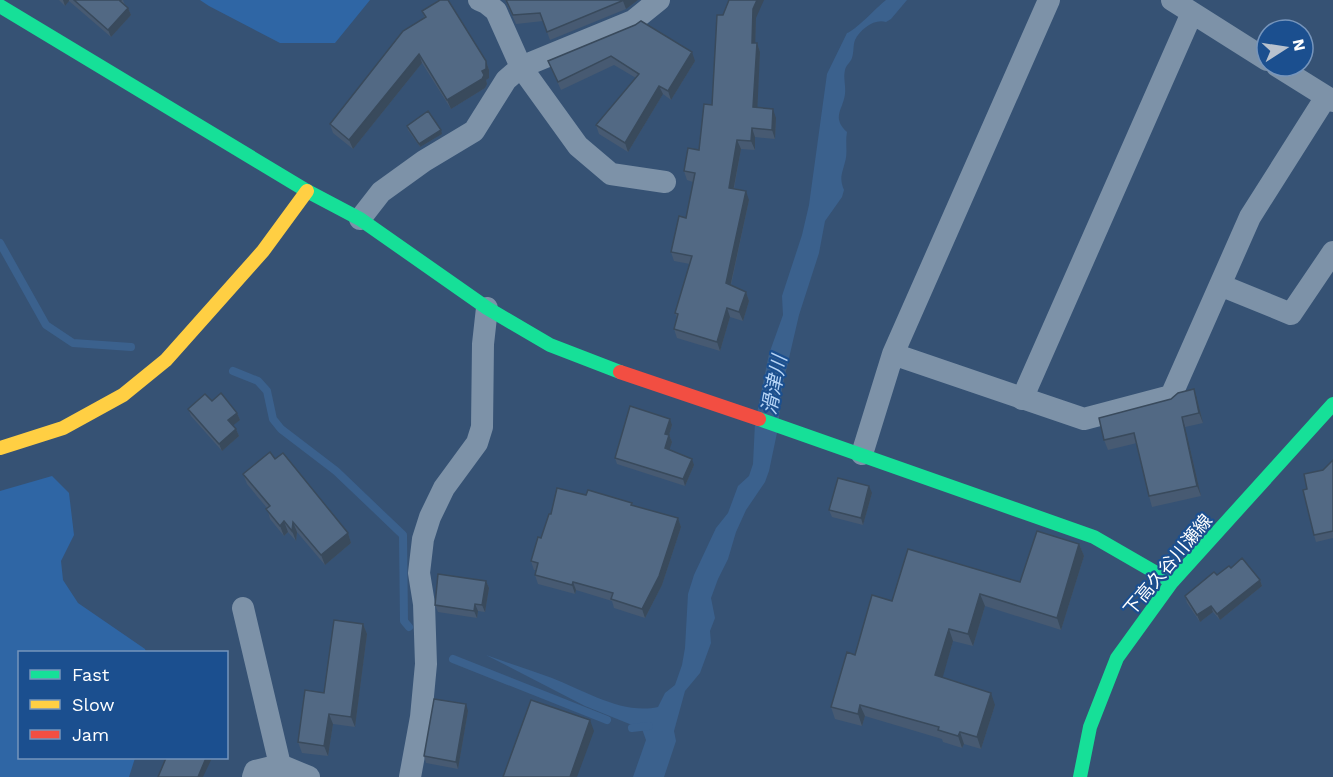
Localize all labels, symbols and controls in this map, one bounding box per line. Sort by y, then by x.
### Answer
north arrow [1255,18,1315,78]
text: N [1289,37,1310,53]
water label: 滑津川 [756,351,792,417]
street label: 下高久谷川瀬線 [1119,510,1216,620]
legend [18,651,228,759]
text: Fast [72,664,110,685]
text: Slow [72,694,115,715]
text: Jam [72,724,109,745]

